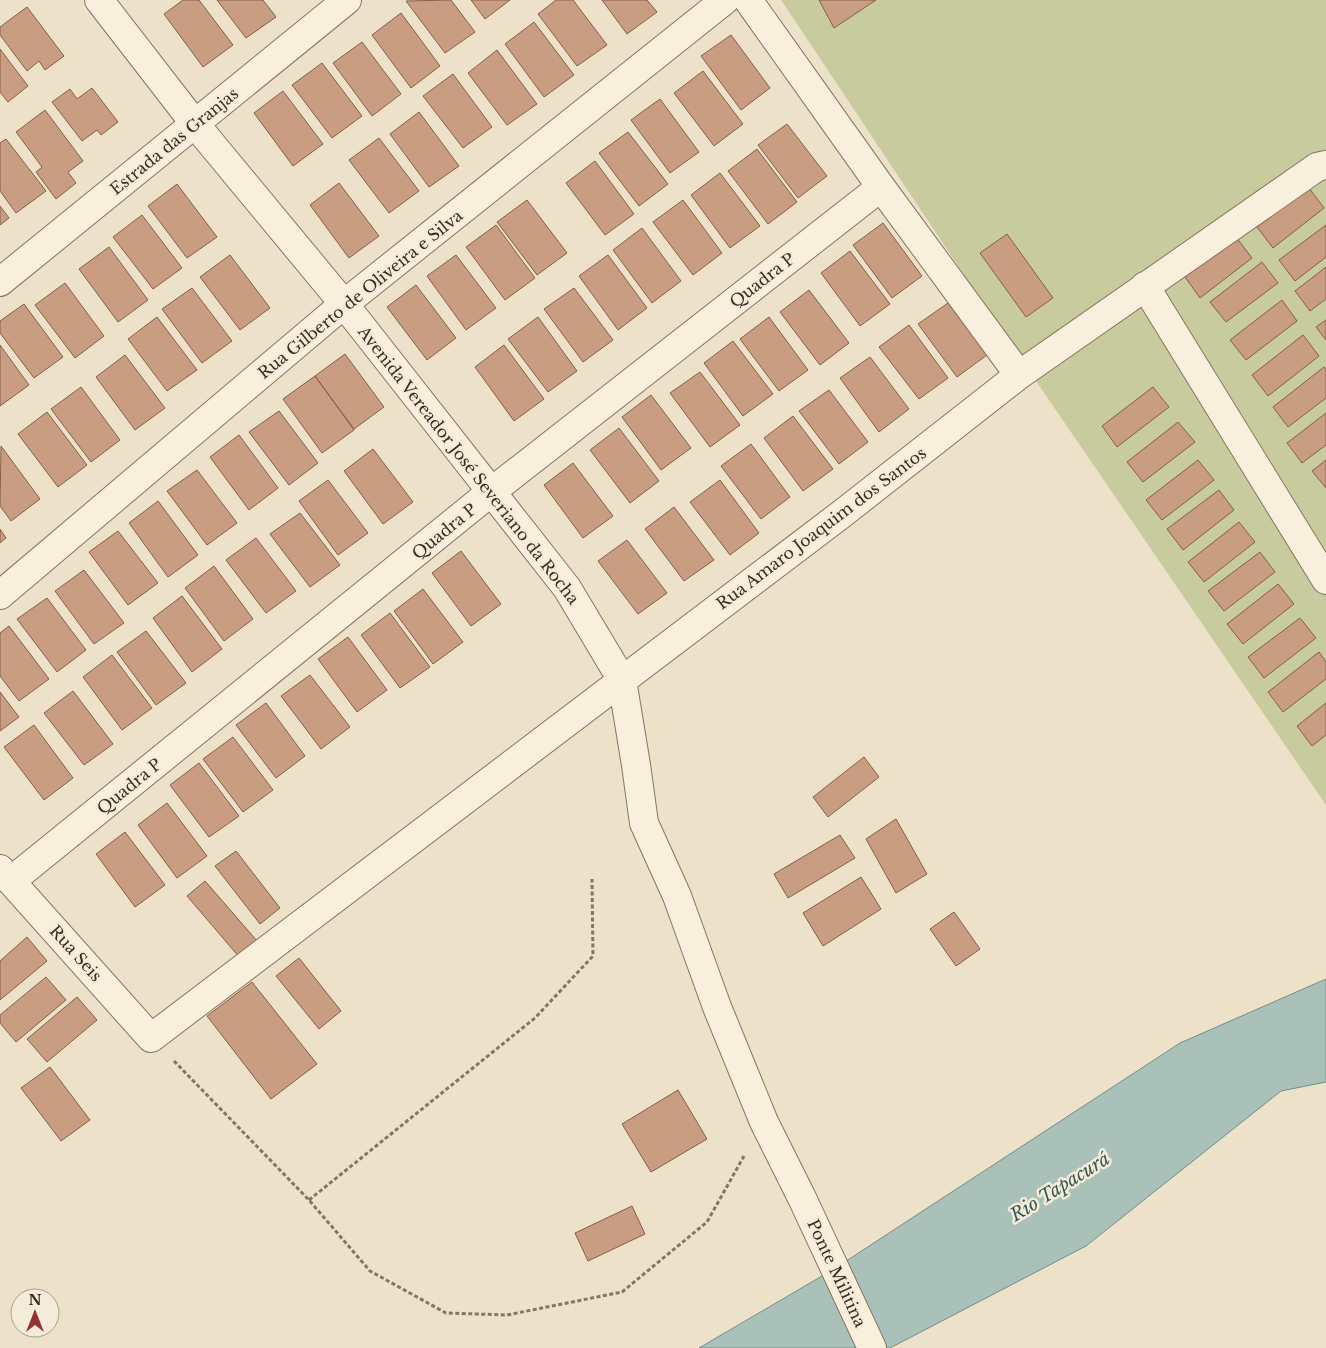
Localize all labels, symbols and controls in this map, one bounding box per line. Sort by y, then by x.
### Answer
street label: Estrada das Granjas [106,83,242,199]
street label: Rua Gilberto de Oliveira e Silva [254,205,467,383]
street label: Quadra P [725,248,799,312]
street label: Avenida Vereador José Severiano da Rocha [354,321,584,608]
street label: Rua Amaro Joaquim dos Santos [712,443,930,613]
street label: Quadra P [408,499,480,563]
street label: Quadra P [93,754,165,818]
street label: Rua Seis [46,921,106,985]
water label: Rio Tapacurá [1005,1148,1114,1227]
street label: Ponte Militina [803,1216,871,1330]
north arrow [10,1288,60,1338]
text: N [28,1291,42,1309]

